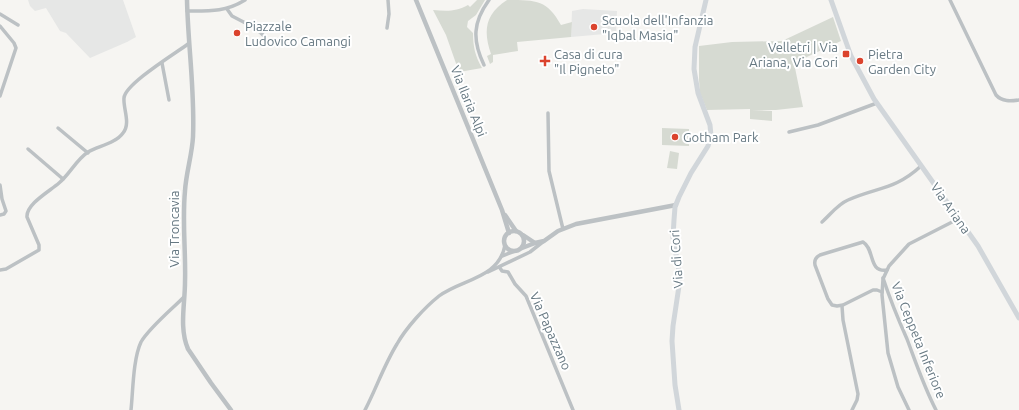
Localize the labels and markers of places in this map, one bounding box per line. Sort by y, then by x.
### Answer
place label: Scuola dell'Infanzia "Iqbal Masiq" [602,13,713,42]
place label: Piazzale Ludovico Camangi [245,19,351,48]
marker: Scuola dell'Infanzia "Iqbal Masiq" [589,22,599,32]
marker: Piazzale Ludovico Camangi [232,28,242,38]
place label: Velletri | Via Ariana, Via Cori [749,40,838,70]
place label: Casa di cura "Il Pigneto" [554,47,623,76]
place label: Pietra Garden City [868,47,936,76]
marker: Velletri | Via Ariana, Via Cori [841,49,851,59]
marker: Casa di cura "Il Pigneto" [539,55,551,67]
marker: Pietra Garden City [855,56,865,66]
place label: Gotham Park [683,130,759,144]
marker: Gotham Park [670,132,680,142]

